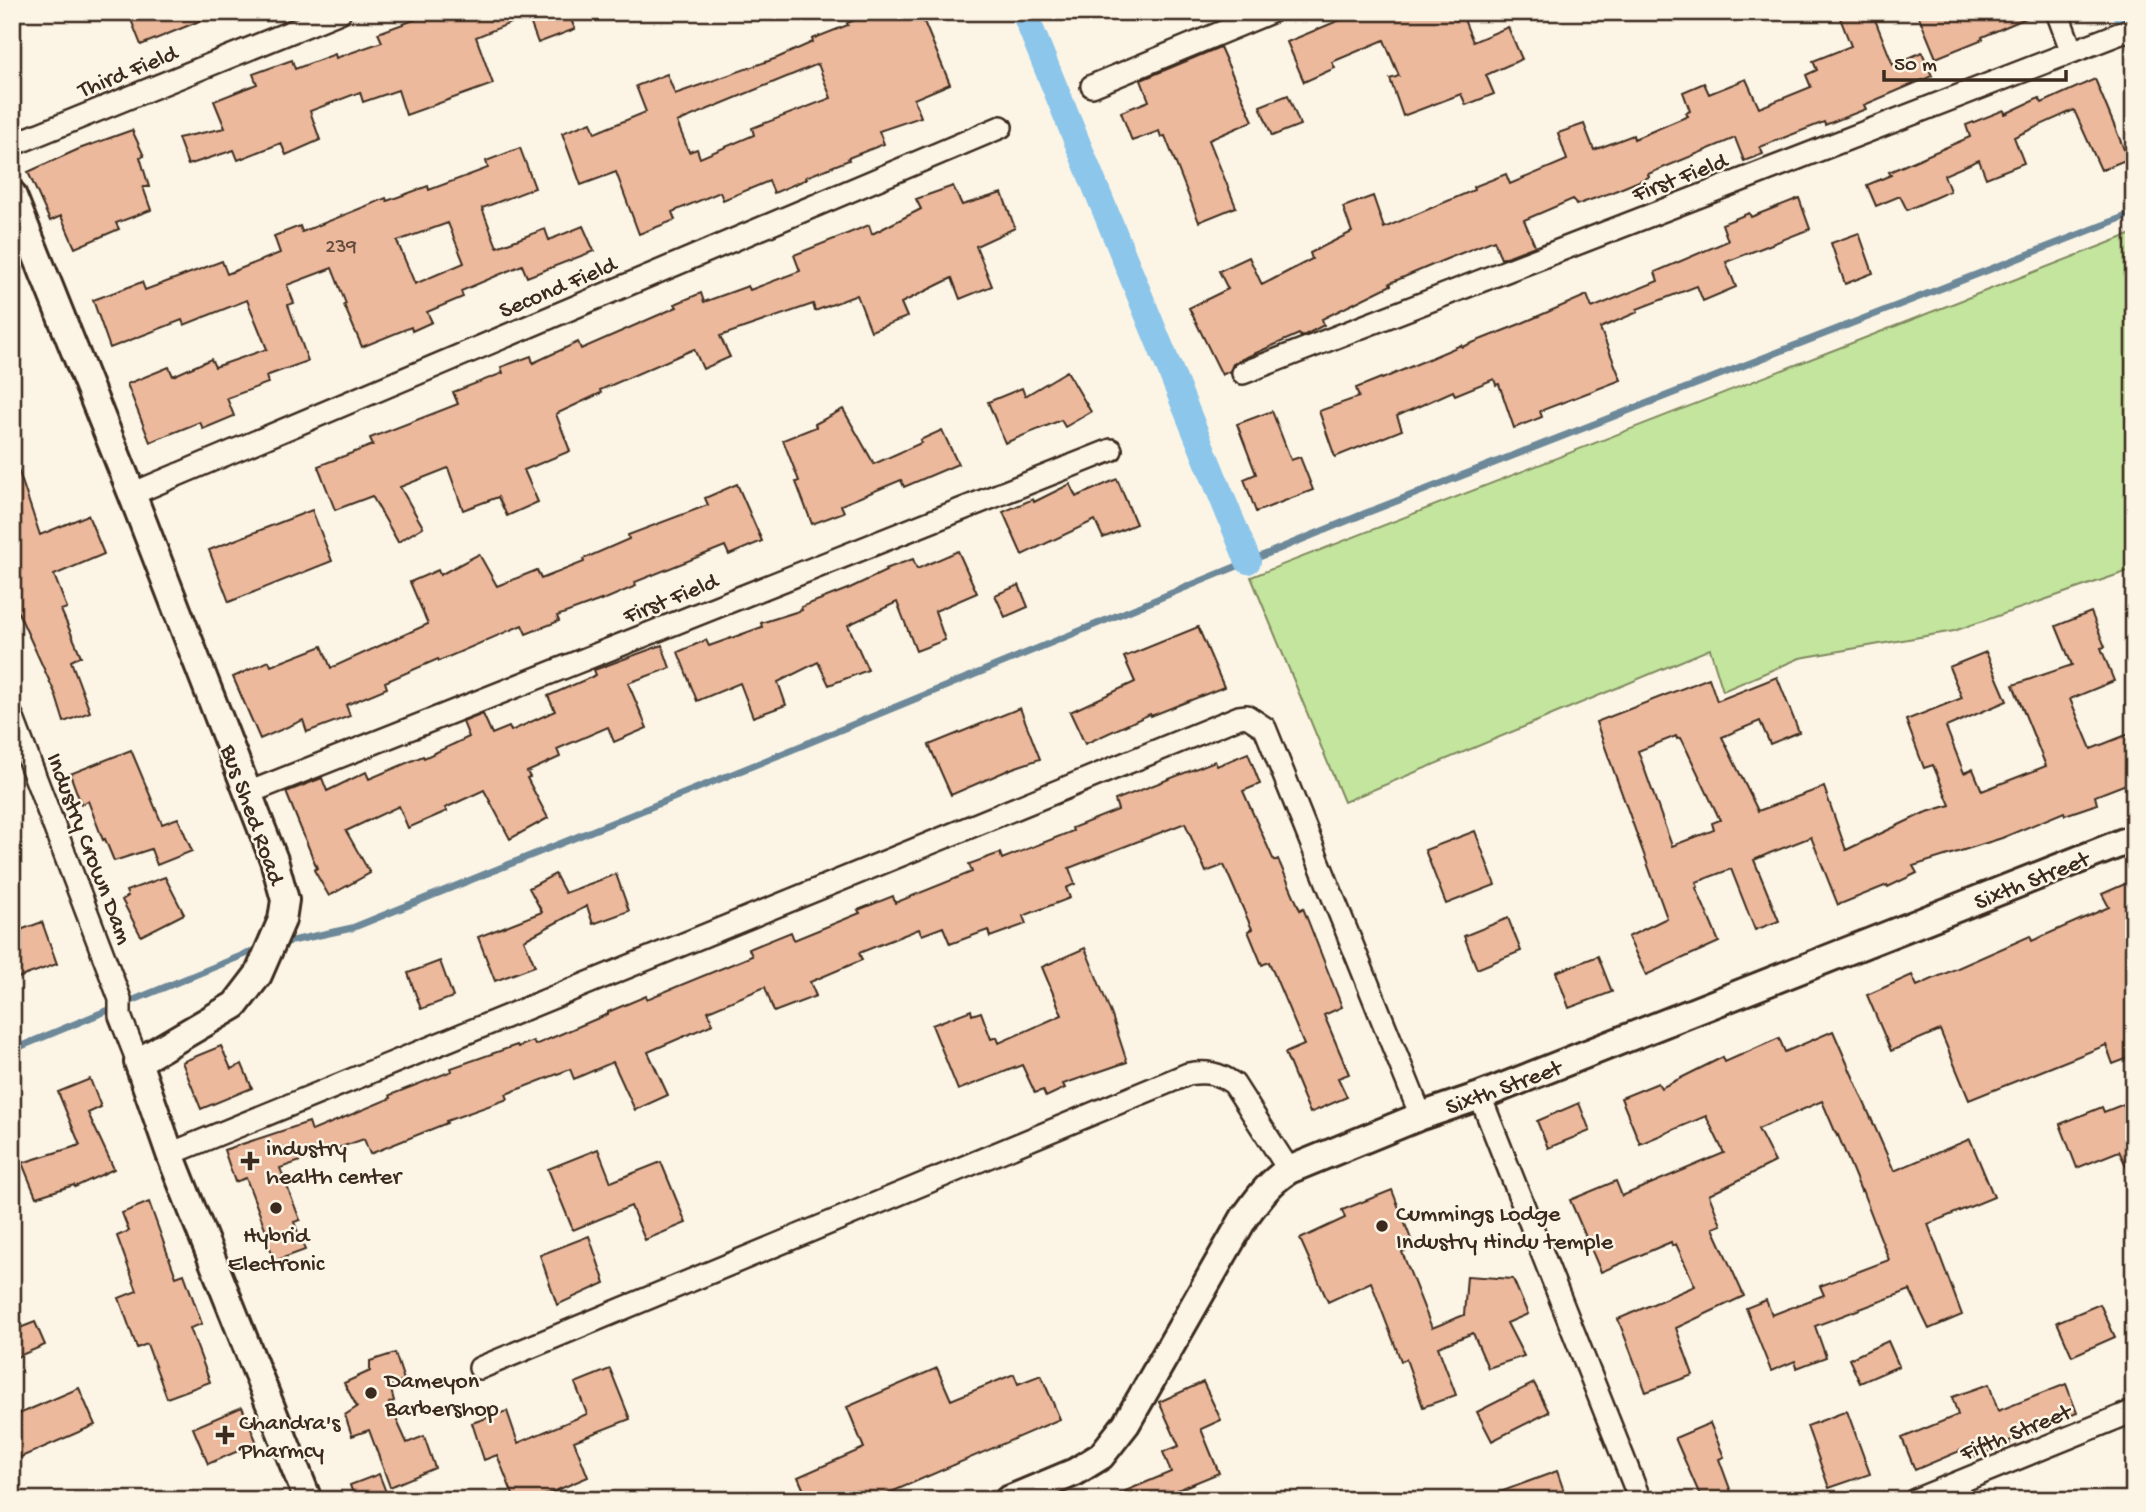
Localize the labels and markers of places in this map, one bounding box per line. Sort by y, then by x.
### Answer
place label: industry health center [266,1136,403,1193]
marker: industry health center [240,1151,260,1171]
marker: Hybrid Electronic [268,1200,284,1216]
place label: Cummings Lodge Industry Hindu temple [1396,1201,1614,1258]
marker: Cummings Lodge Industry Hindu temple [1374,1218,1390,1234]
place label: Hybrid Electronic [228,1223,325,1280]
place label: Dameyon Barbershop [383,1368,499,1425]
marker: Dameyon Barbershop [363,1385,379,1401]
place label: Chandra's Pharmcy [238,1410,342,1467]
marker: Chandra's Pharmcy [217,1427,233,1443]

